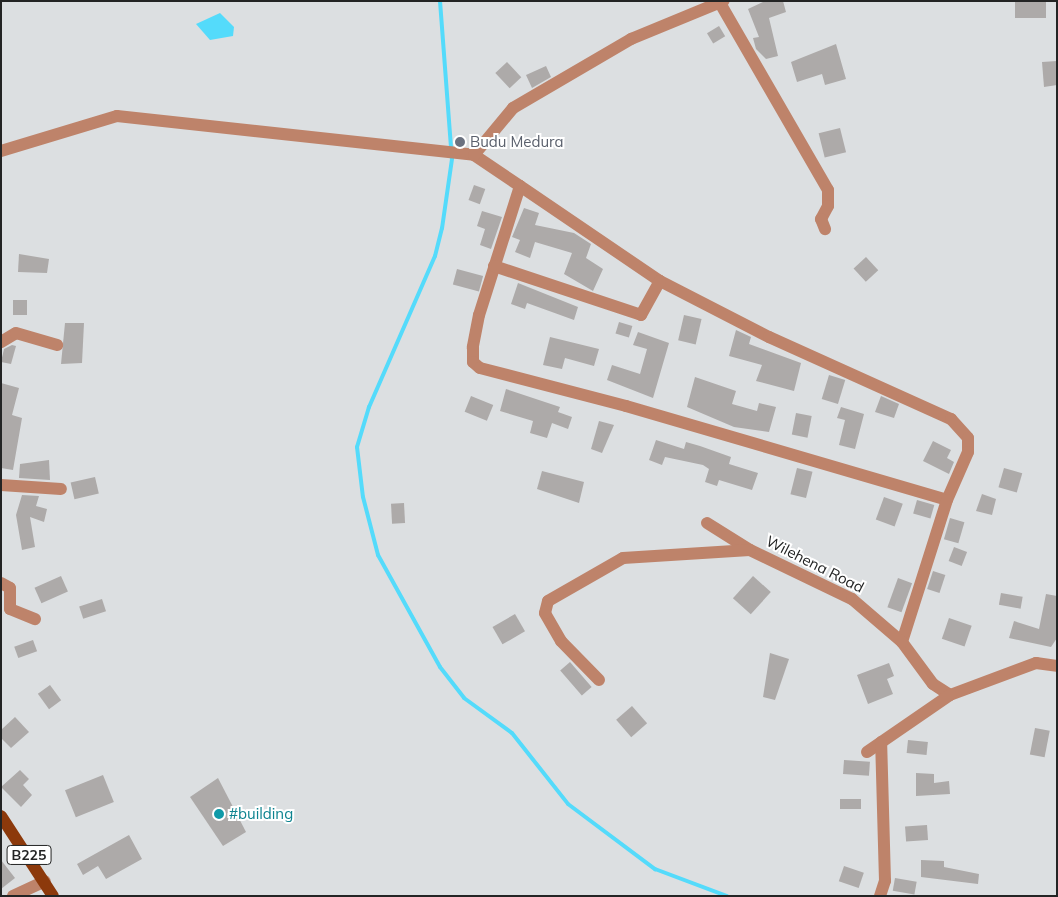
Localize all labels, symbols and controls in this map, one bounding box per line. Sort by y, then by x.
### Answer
place label: Budu Medura [470,133,563,151]
marker: Budu Medura [454,136,466,148]
street label: Wilehena Road [763,532,867,596]
place label: #building [229,805,293,823]
marker: #building [213,808,225,820]
road number: B225 [6,844,52,866]

